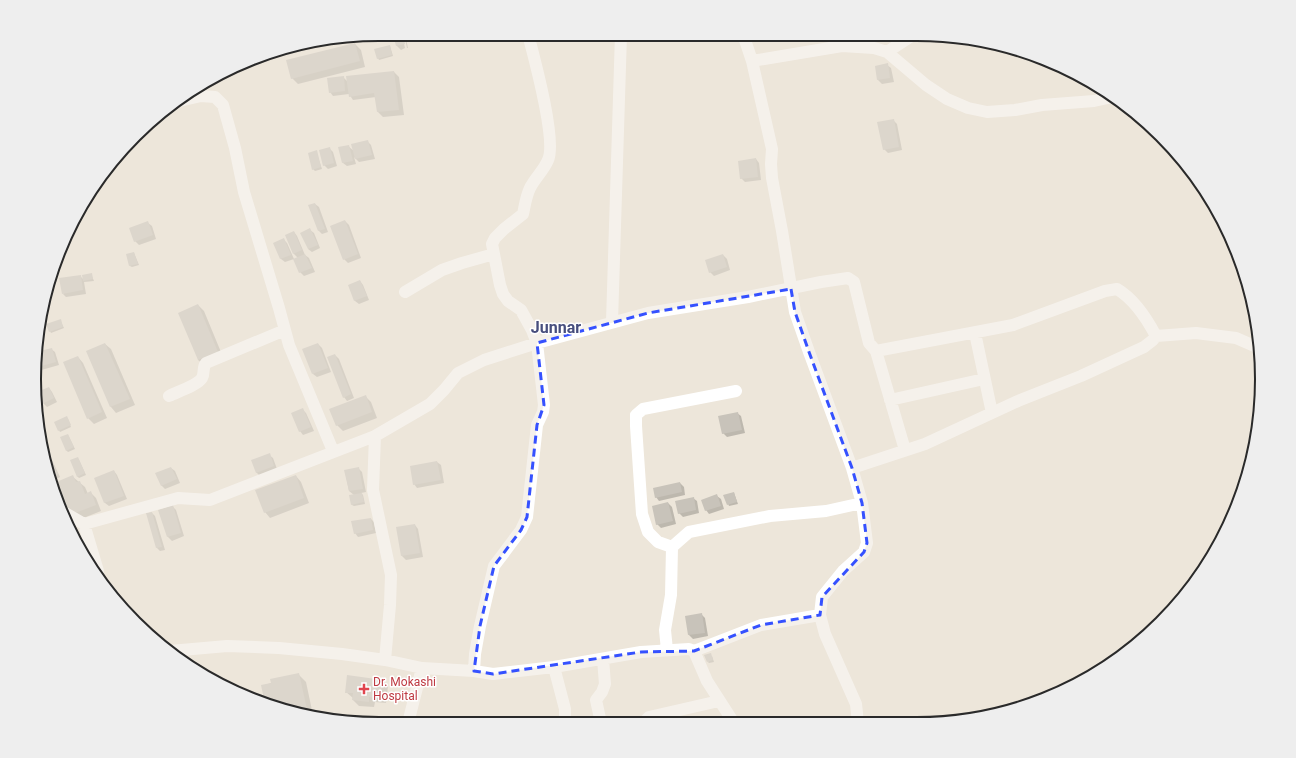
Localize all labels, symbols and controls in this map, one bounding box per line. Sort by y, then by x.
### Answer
district label: Junnar [531,318,581,337]
place label: Dr. Mokashi Hospital [373,675,436,703]
marker: Dr. Mokashi Hospital [358,683,370,695]

